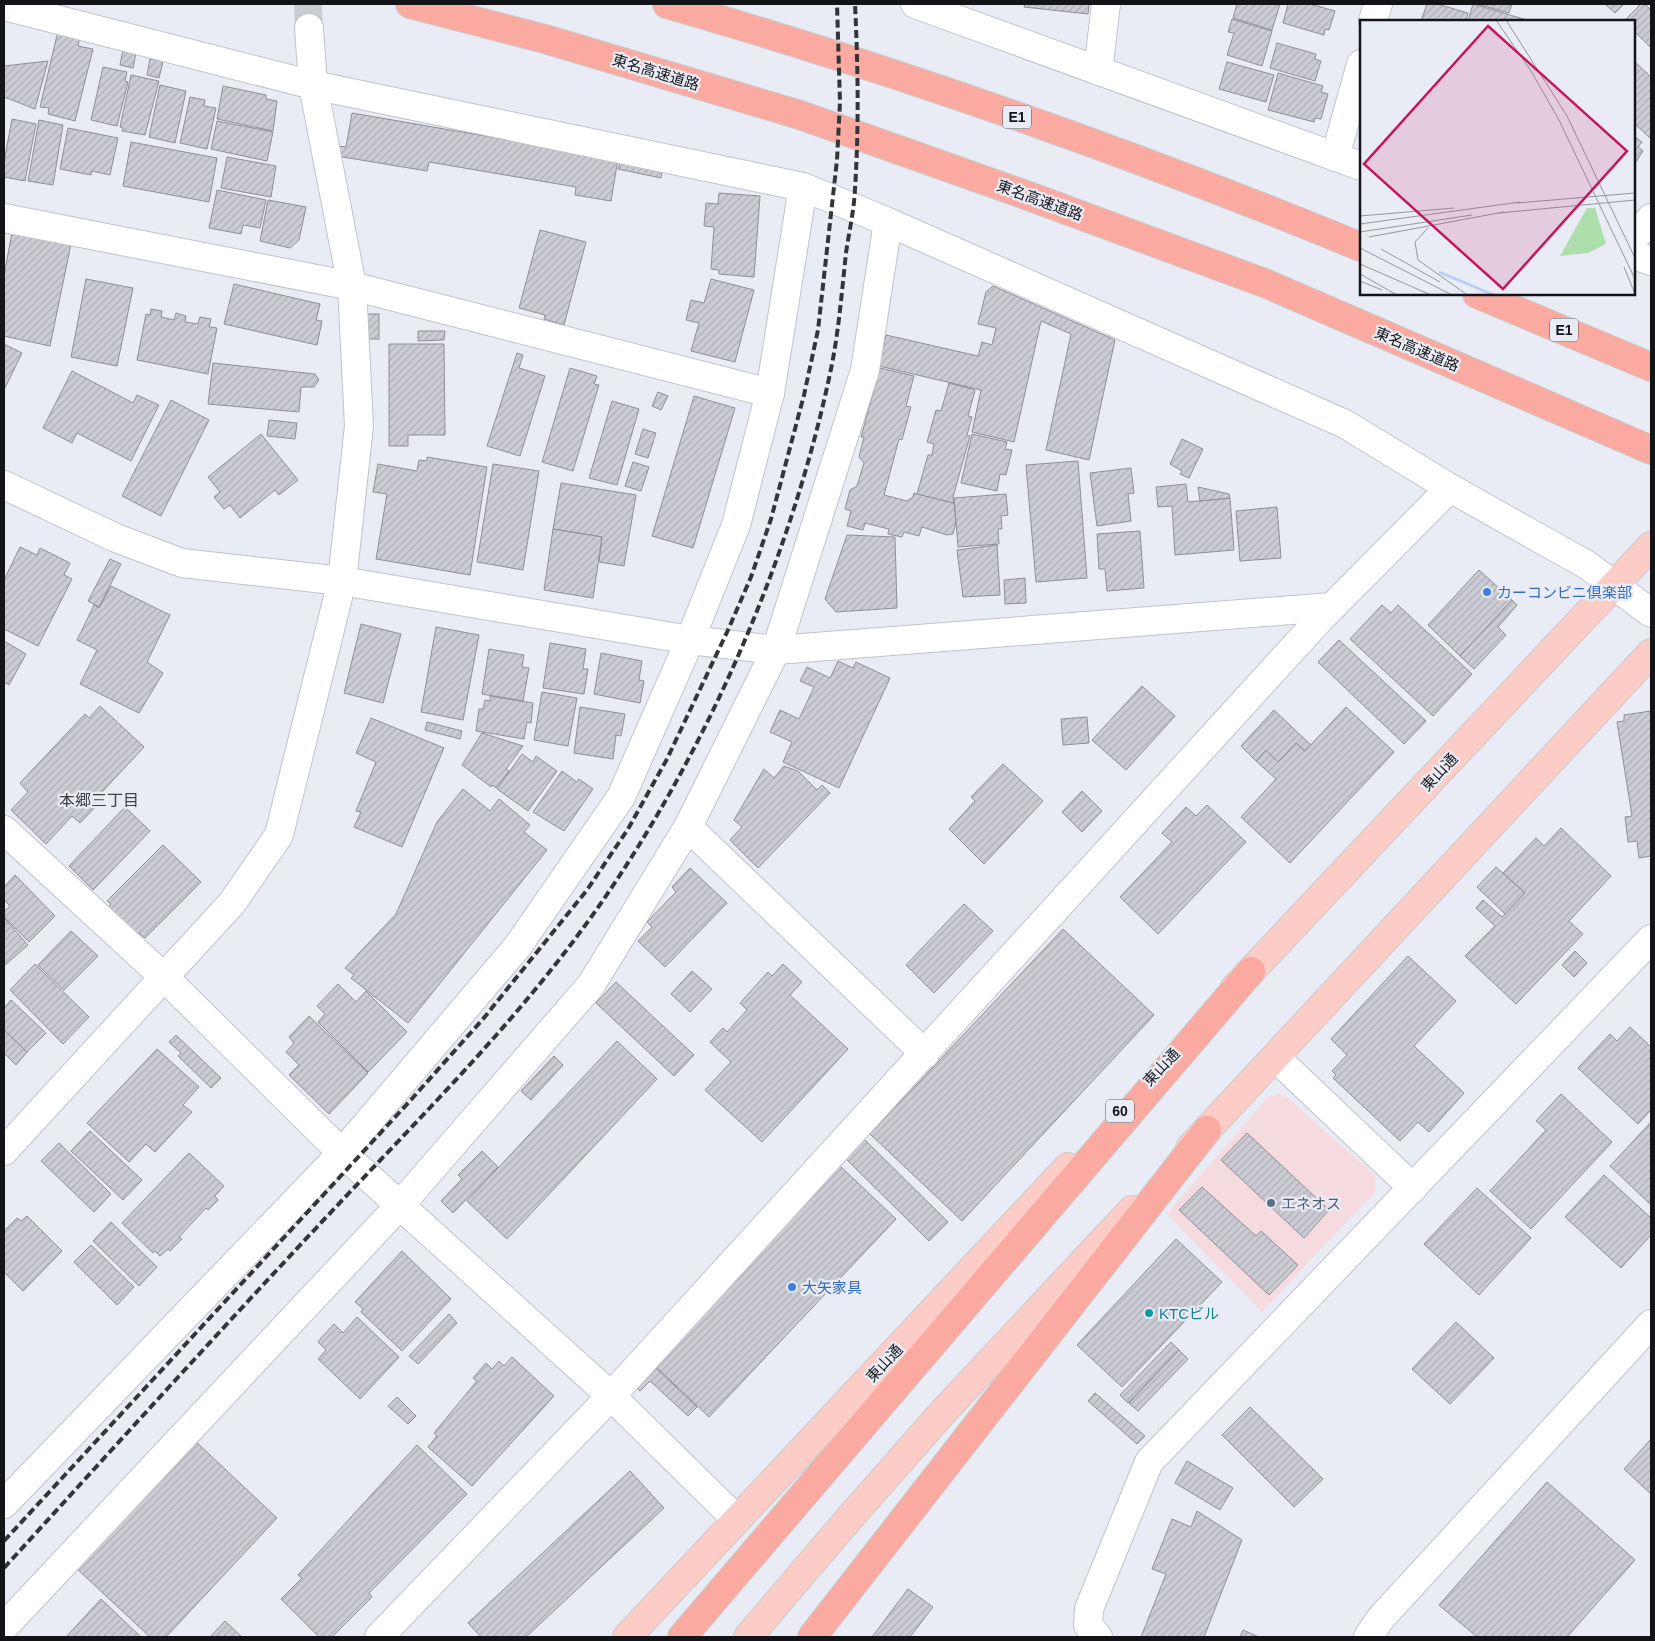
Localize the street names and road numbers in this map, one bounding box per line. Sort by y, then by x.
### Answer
street label: 東名高速道路 [610,51,702,93]
road number: E1 [1003,105,1031,128]
street label: 東名高速道路 [995,177,1085,223]
road number: E1 [1550,318,1578,342]
street label: 東名高速道路 [1372,324,1462,374]
street label: 東山通 [1417,750,1461,794]
street label: 東山通 [1139,1045,1183,1089]
road number: 60 [1106,1100,1134,1122]
street label: 東山通 [862,1341,906,1385]

